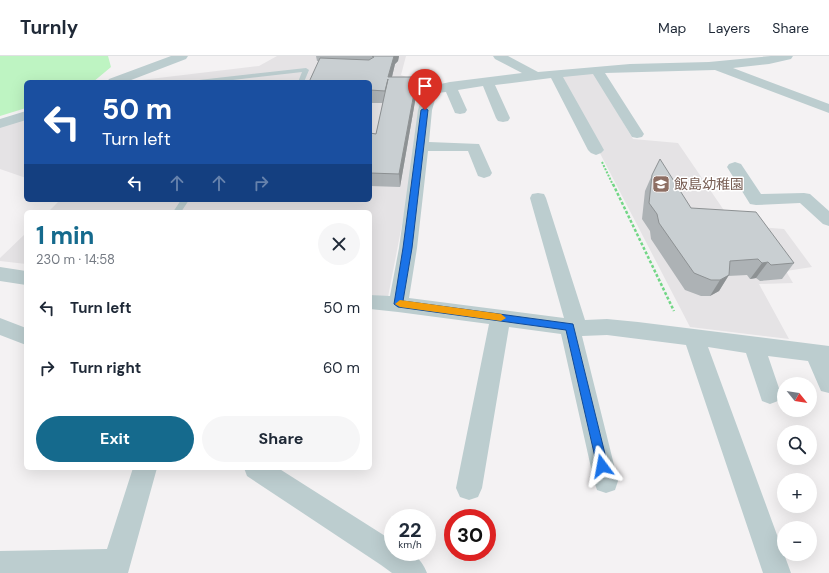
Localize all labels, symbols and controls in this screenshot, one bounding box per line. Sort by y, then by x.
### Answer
text: Turnly [20,15,78,40]
text: Map [658,19,686,37]
text: Layers [708,19,750,37]
text: Share [772,19,809,37]
pin [408,69,442,110]
icon: arrive [414,75,436,97]
text: 50 m [102,91,172,128]
icon: left [36,96,88,148]
text: Turn left [102,127,171,151]
icon: left [124,172,146,194]
icon: ahead [166,172,188,194]
icon: ahead [208,172,230,194]
icon: right [250,172,272,194]
school or university icon: 飯島幼稚園 [651,174,671,194]
place label: 飯島幼稚園 [674,175,744,193]
text: 1 min [36,220,94,251]
button: close [318,223,360,265]
text: 230 m · 14:58 [36,251,115,268]
icon: left [36,297,58,319]
text: Turn left [70,298,131,318]
text: 50 m [323,298,360,318]
icon: right [36,357,58,379]
text: Turn right [70,358,141,378]
text: 60 m [323,358,360,378]
north arrow [777,377,817,417]
map controls [777,377,817,561]
button: Exit [36,416,194,462]
button: Share [202,416,360,462]
button: search [777,425,817,465]
position arrow [581,445,623,487]
button: + [777,473,817,513]
speed limit sign: 30 [444,509,496,561]
text: 22 [398,517,422,543]
button: − [777,521,817,561]
text: km/h [398,538,422,551]

